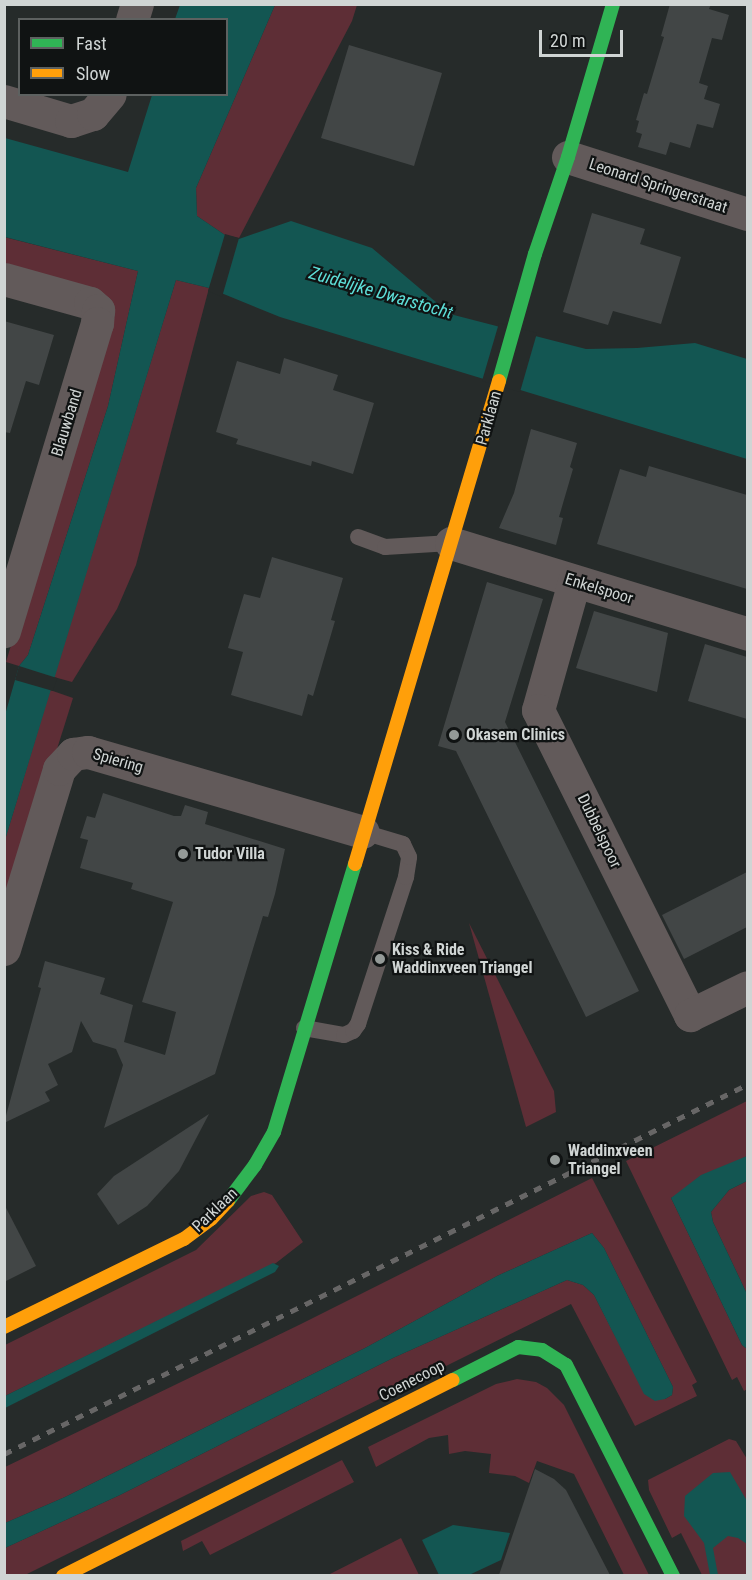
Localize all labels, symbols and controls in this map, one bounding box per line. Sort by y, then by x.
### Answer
legend [18,18,228,96]
scale bar [542,18,626,56]
text: 20 m [550,30,585,51]
text: Fast [76,33,107,54]
text: Slow [76,63,110,84]
street label: Leonard Springerstraat [586,155,730,217]
water label: Zuidelijke Dwarstocht [307,262,455,324]
street label: Blauwband [48,387,86,459]
street label: Parklaan [472,389,506,447]
street label: Enkelspoor [563,570,635,608]
place label: Okasem Clinics [466,725,565,745]
marker: Okasem Clinics [447,728,461,742]
street label: Spiering [91,745,145,777]
street label: Dubbelspoor [573,791,625,871]
place label: Tudor Villa [195,844,265,864]
marker: Tudor Villa [176,847,190,861]
place label: Kiss & Ride Waddinxveen Triangel [392,940,533,978]
marker: Kiss & Ride Waddinxveen Triangel [373,952,387,966]
place label: Waddinxveen Triangel [568,1141,653,1179]
marker: Waddinxveen Triangel [546,1151,564,1169]
street label: Parklaan [188,1184,242,1236]
street label: Coenecoop [376,1356,448,1406]

